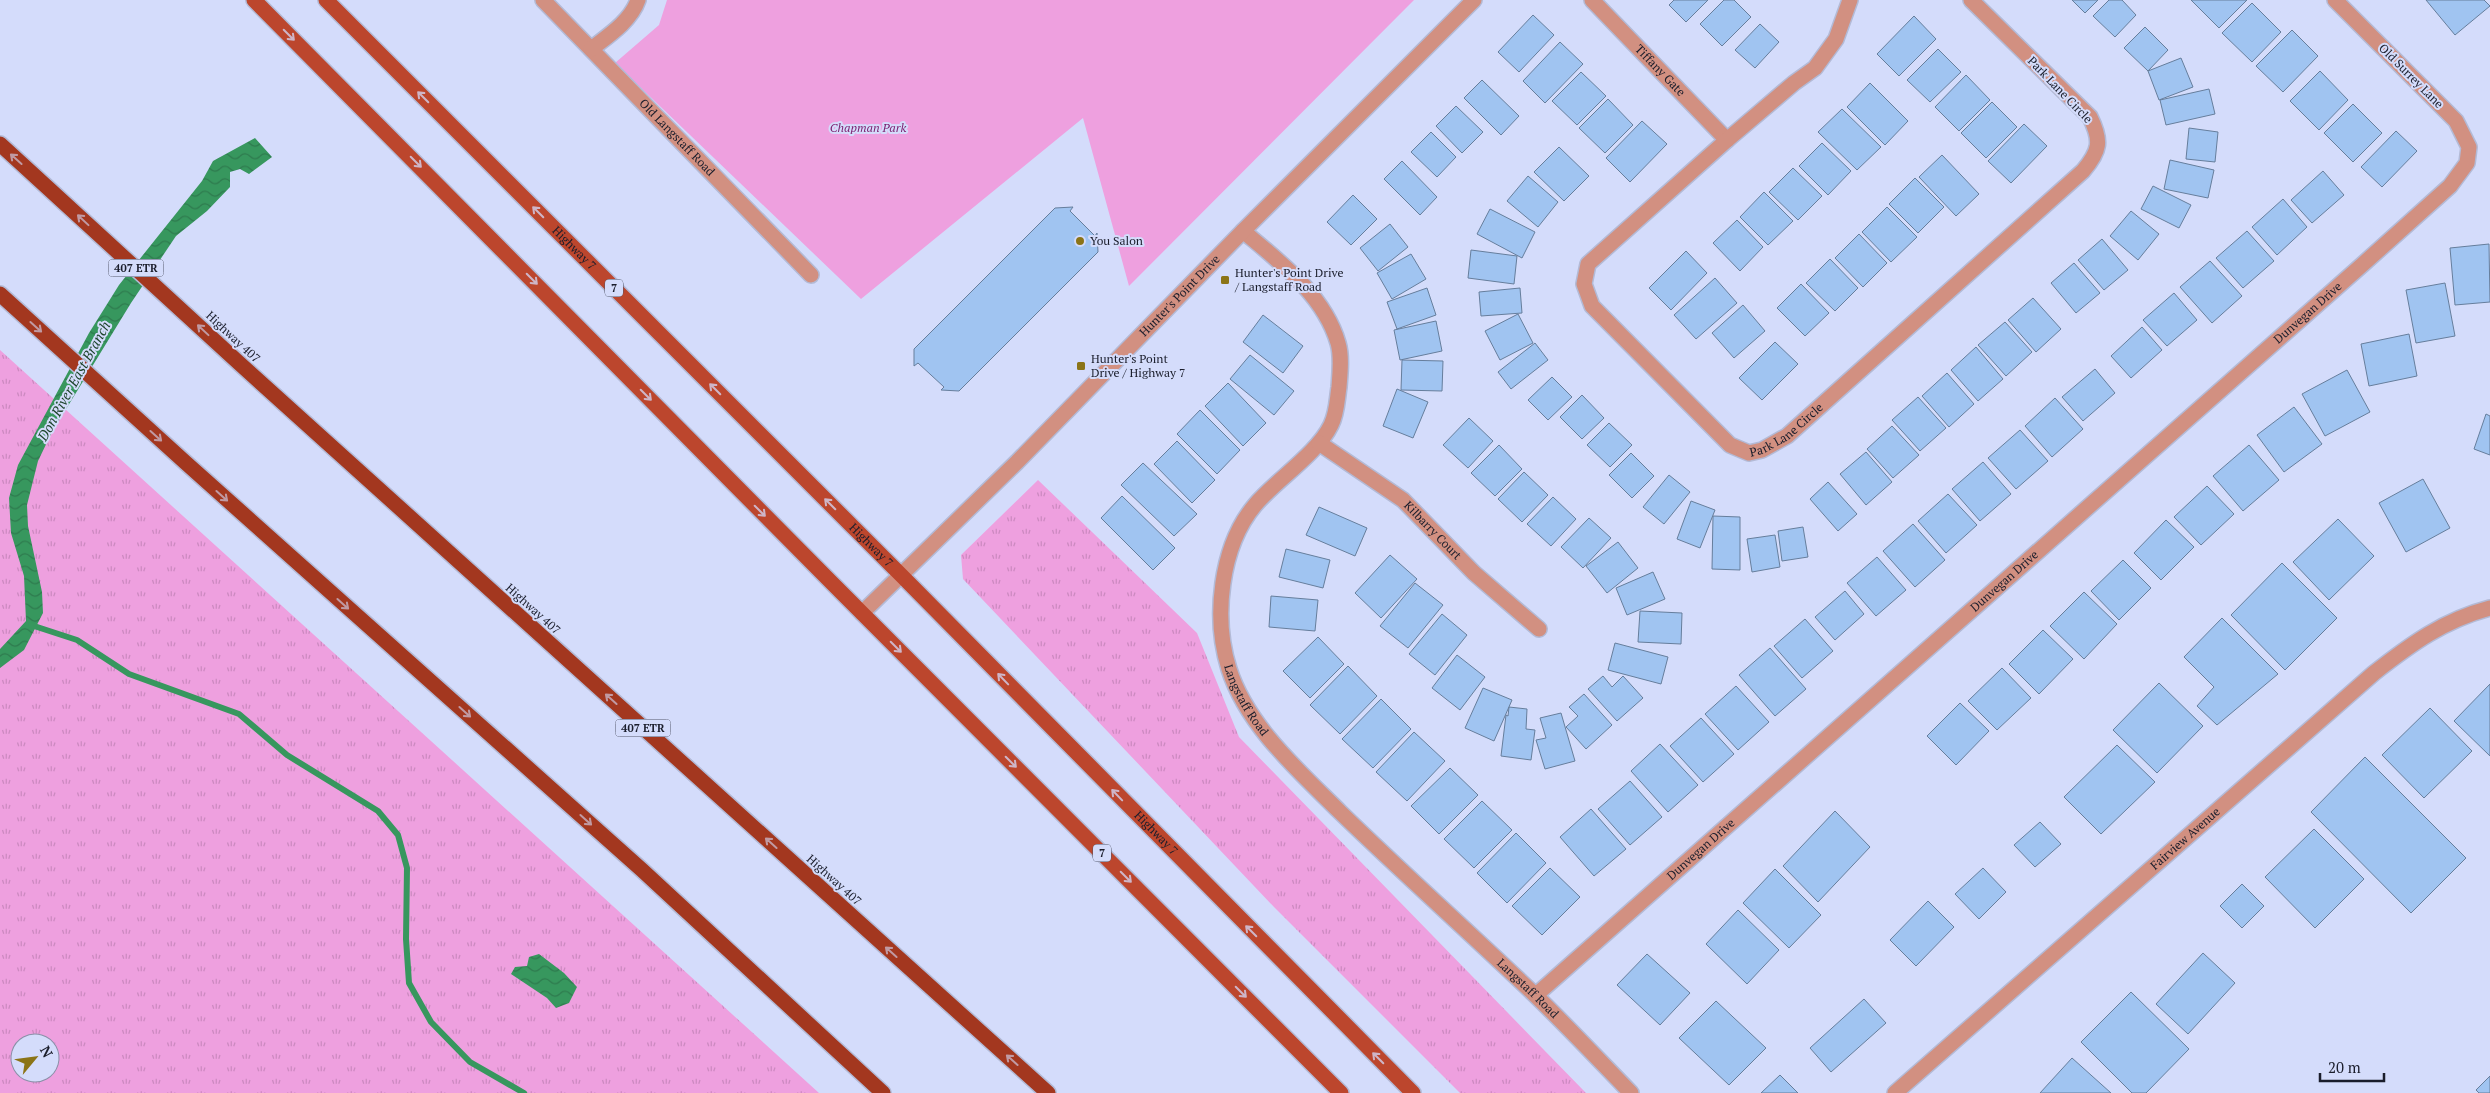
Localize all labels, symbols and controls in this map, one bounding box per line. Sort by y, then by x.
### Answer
one-way arrow [283,28,295,41]
street label: Old Surrey Lane [2376,40,2447,111]
street label: Tiffany Gate [1632,41,1689,99]
street label: Park Lane Circle [2025,53,2096,126]
one-way arrow [417,91,429,103]
street label: Old Langstaff Road [636,95,719,179]
park label: Chapman Park [830,120,906,135]
one-way arrow [10,153,23,165]
one-way arrow [410,156,422,168]
one-way arrow [532,206,544,218]
one-way arrow [77,214,90,226]
street label: Highway 7 [549,223,600,273]
place label: You Salon [1090,233,1143,248]
marker: You Salon [1074,235,1086,247]
street label: Hunter's Point Drive [1136,251,1223,339]
road number: 407 ETR [108,260,164,276]
place label: Hunter's Point Drive / Langstaff Road [1234,265,1343,294]
one-way arrow [526,273,539,285]
marker: Hunter's Point Drive / Langstaff Road [1219,274,1231,286]
street label: Dunvegan Drive [2270,279,2344,346]
road number: 7 [605,280,623,296]
street label: Highway 407 [203,308,264,366]
water label: Don River East Branch [32,317,114,445]
one-way arrow [30,321,42,333]
one-way arrow [196,324,209,336]
place label: Hunter's Point Drive / Highway 7 [1091,351,1185,380]
marker: Hunter's Point Drive / Highway 7 [1075,360,1087,372]
one-way arrow [709,383,721,395]
one-way arrow [640,389,652,401]
street label: Park Lane Circle [1748,399,1826,460]
one-way arrow [150,430,162,442]
one-way arrow [216,490,229,502]
one-way arrow [824,498,836,510]
street label: Kilbarry Court [1401,498,1465,563]
one-way arrow [754,504,766,517]
street label: Highway 7 [846,520,897,570]
street label: Dunvegan Drive [1967,547,2041,615]
street label: Highway 407 [503,580,564,637]
one-way arrow [337,598,350,610]
one-way arrow [890,641,902,653]
street label: Langstaff Road [1221,663,1272,739]
one-way arrow [997,673,1009,685]
one-way arrow [604,693,617,705]
one-way arrow [458,706,471,718]
road number: 407 ETR [616,720,670,736]
one-way arrow [1005,756,1017,768]
one-way arrow [1111,789,1123,801]
street label: Fairview Avenue [2147,804,2223,873]
street label: Highway 7 [1131,808,1181,858]
one-way arrow [580,815,593,826]
street label: Dunvegan Drive [1663,815,1738,883]
one-way arrow [764,837,777,849]
road number: 7 [1093,844,1111,861]
street label: Highway 407 [804,851,865,908]
one-way arrow [1120,871,1132,883]
one-way arrow [1245,925,1258,937]
one-way arrow [885,946,898,957]
street label: Langstaff Road [1494,955,1562,1021]
one-way arrow [1234,986,1247,998]
north arrow [10,1033,60,1083]
text: N [36,1042,58,1061]
scale bar [2320,1050,2384,1082]
one-way arrow [1373,1053,1385,1065]
one-way arrow [1006,1055,1019,1066]
text: 20 m [2328,1057,2361,1077]

